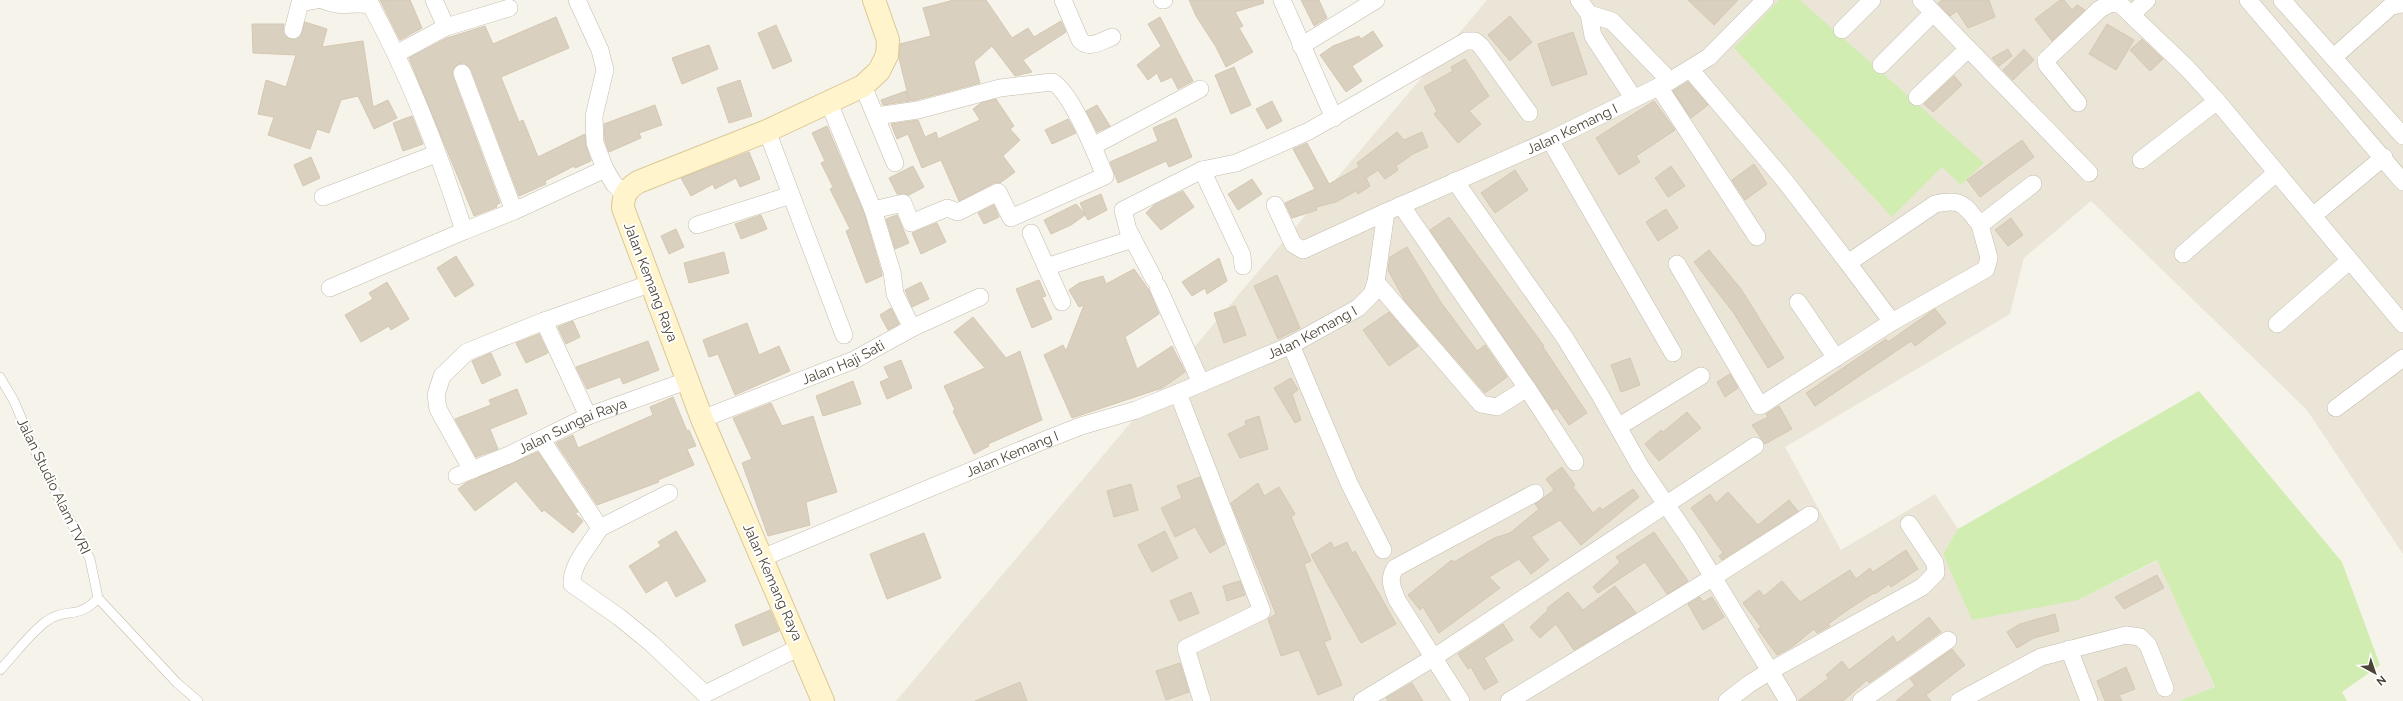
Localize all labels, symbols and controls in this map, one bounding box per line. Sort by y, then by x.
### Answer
street label: Jalan Kemang I [1524,100,1620,157]
street label: Jalan Kemang Raya [621,220,681,344]
street label: Jalan Kemang I [1265,302,1359,362]
street label: Jalan Haji Sati [799,337,887,388]
street label: Jalan Sungai Raya [516,395,629,457]
street label: Jalan Studio Alam TVRI [14,415,94,557]
street label: Jalan Kemang I [964,428,1061,480]
street label: Jalan Kemang Raya [740,521,806,643]
north arrow [2355,653,2395,693]
text: N [2374,673,2389,688]

